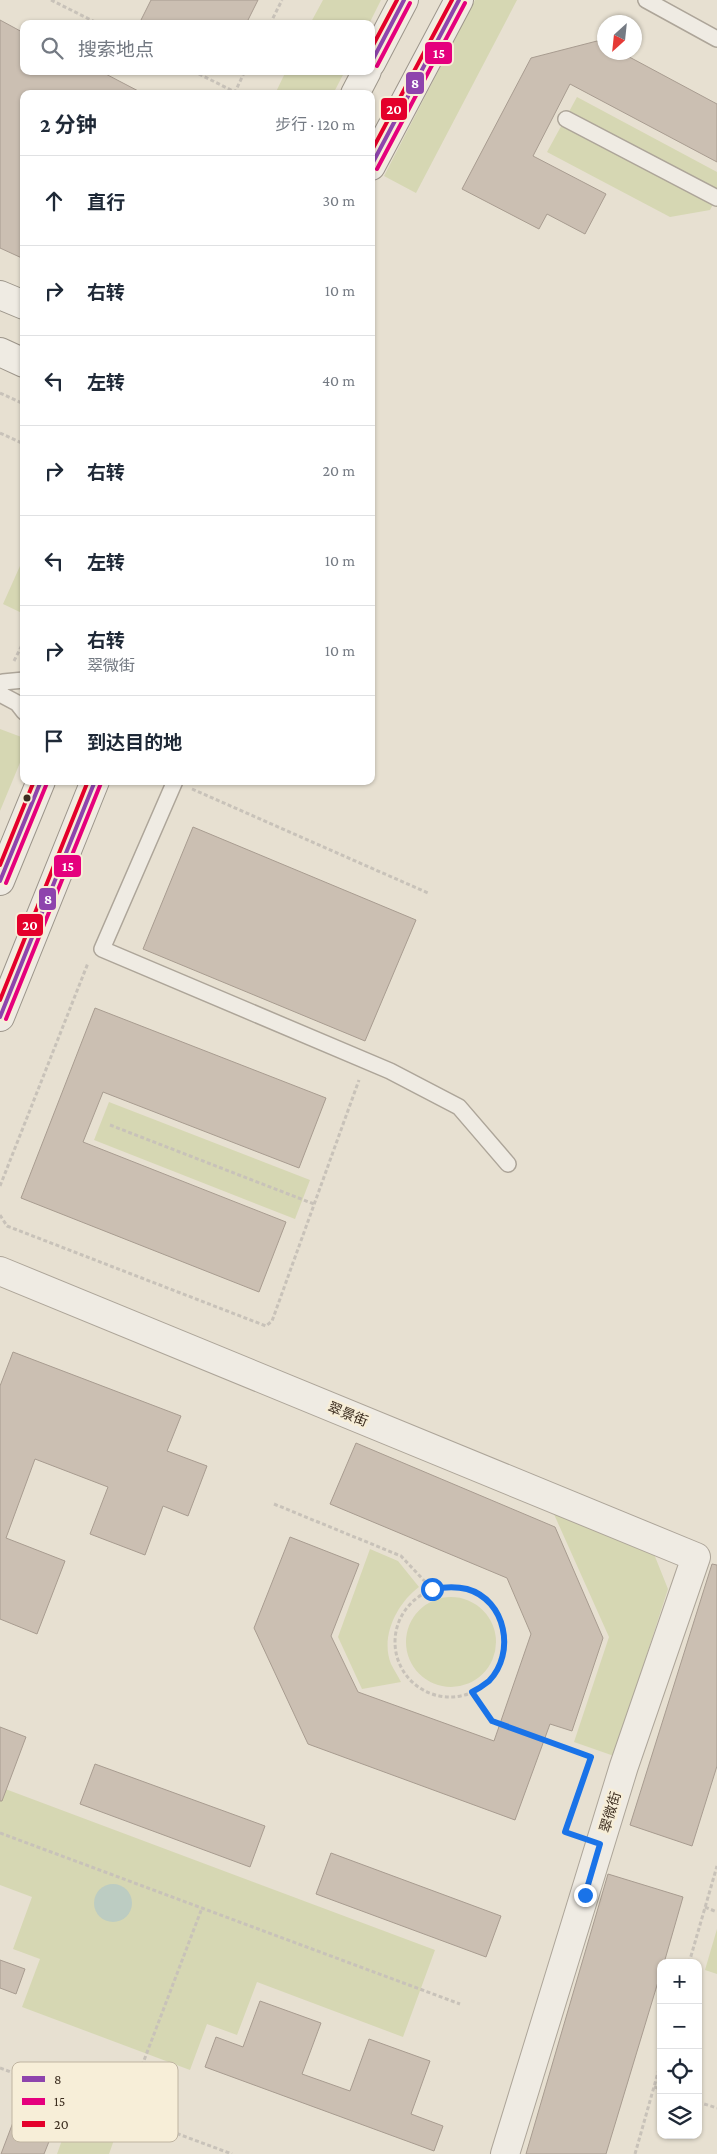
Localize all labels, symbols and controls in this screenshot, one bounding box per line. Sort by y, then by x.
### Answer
north arrow [597,15,642,60]
search box [20,20,375,75]
icon: search [38,34,66,62]
text: 搜索地点 [78,39,154,60]
line badge: 15 [424,41,453,65]
text: 15 [433,45,445,61]
line badge: 8 [405,71,425,95]
text: 8 [411,75,419,91]
line badge: 20 [380,97,408,121]
text: 20 [386,101,402,117]
text: 2 分钟 [40,113,97,137]
text: 步行 · 120 m [275,116,355,133]
icon: ahead [40,187,68,215]
text: 直行 [87,192,125,213]
text: 30 m [323,192,355,209]
icon: right [40,277,68,305]
text: 右转 [87,282,125,303]
text: 10 m [325,282,355,299]
icon: left [40,367,68,395]
text: 左转 [87,372,125,393]
text: 40 m [322,372,355,389]
icon: right [40,457,68,485]
text: 右转 [87,462,125,483]
text: 20 m [322,462,355,479]
icon: left [40,547,68,575]
text: 左转 [87,552,125,573]
text: 10 m [325,552,355,569]
text: 右转 [87,630,125,651]
icon: right [40,637,68,665]
text: 10 m [325,642,355,659]
text: 翠微街 [87,657,135,674]
icon: arrive [40,727,68,755]
text: 到达目的地 [87,732,182,753]
unlabelled marker [22,793,32,803]
line badge: 15 [53,854,82,878]
text: 15 [62,858,74,874]
line badge: 8 [38,887,57,911]
text: 8 [44,891,52,907]
line badge: 20 [16,913,44,937]
text: 20 [22,917,38,933]
street label: 翠景街 [326,1399,370,1429]
route start [421,1578,444,1601]
street label: 翠微街 [596,1790,624,1834]
route end [574,1884,597,1907]
map controls [657,1959,702,2139]
button: + [657,1959,702,2004]
button: − [657,2004,702,2049]
button: locate [657,2049,702,2094]
legend [12,2062,178,2142]
text: 8 [54,2071,62,2087]
text: 15 [54,2093,65,2109]
button: layers [657,2094,702,2139]
text: 20 [54,2116,69,2132]

